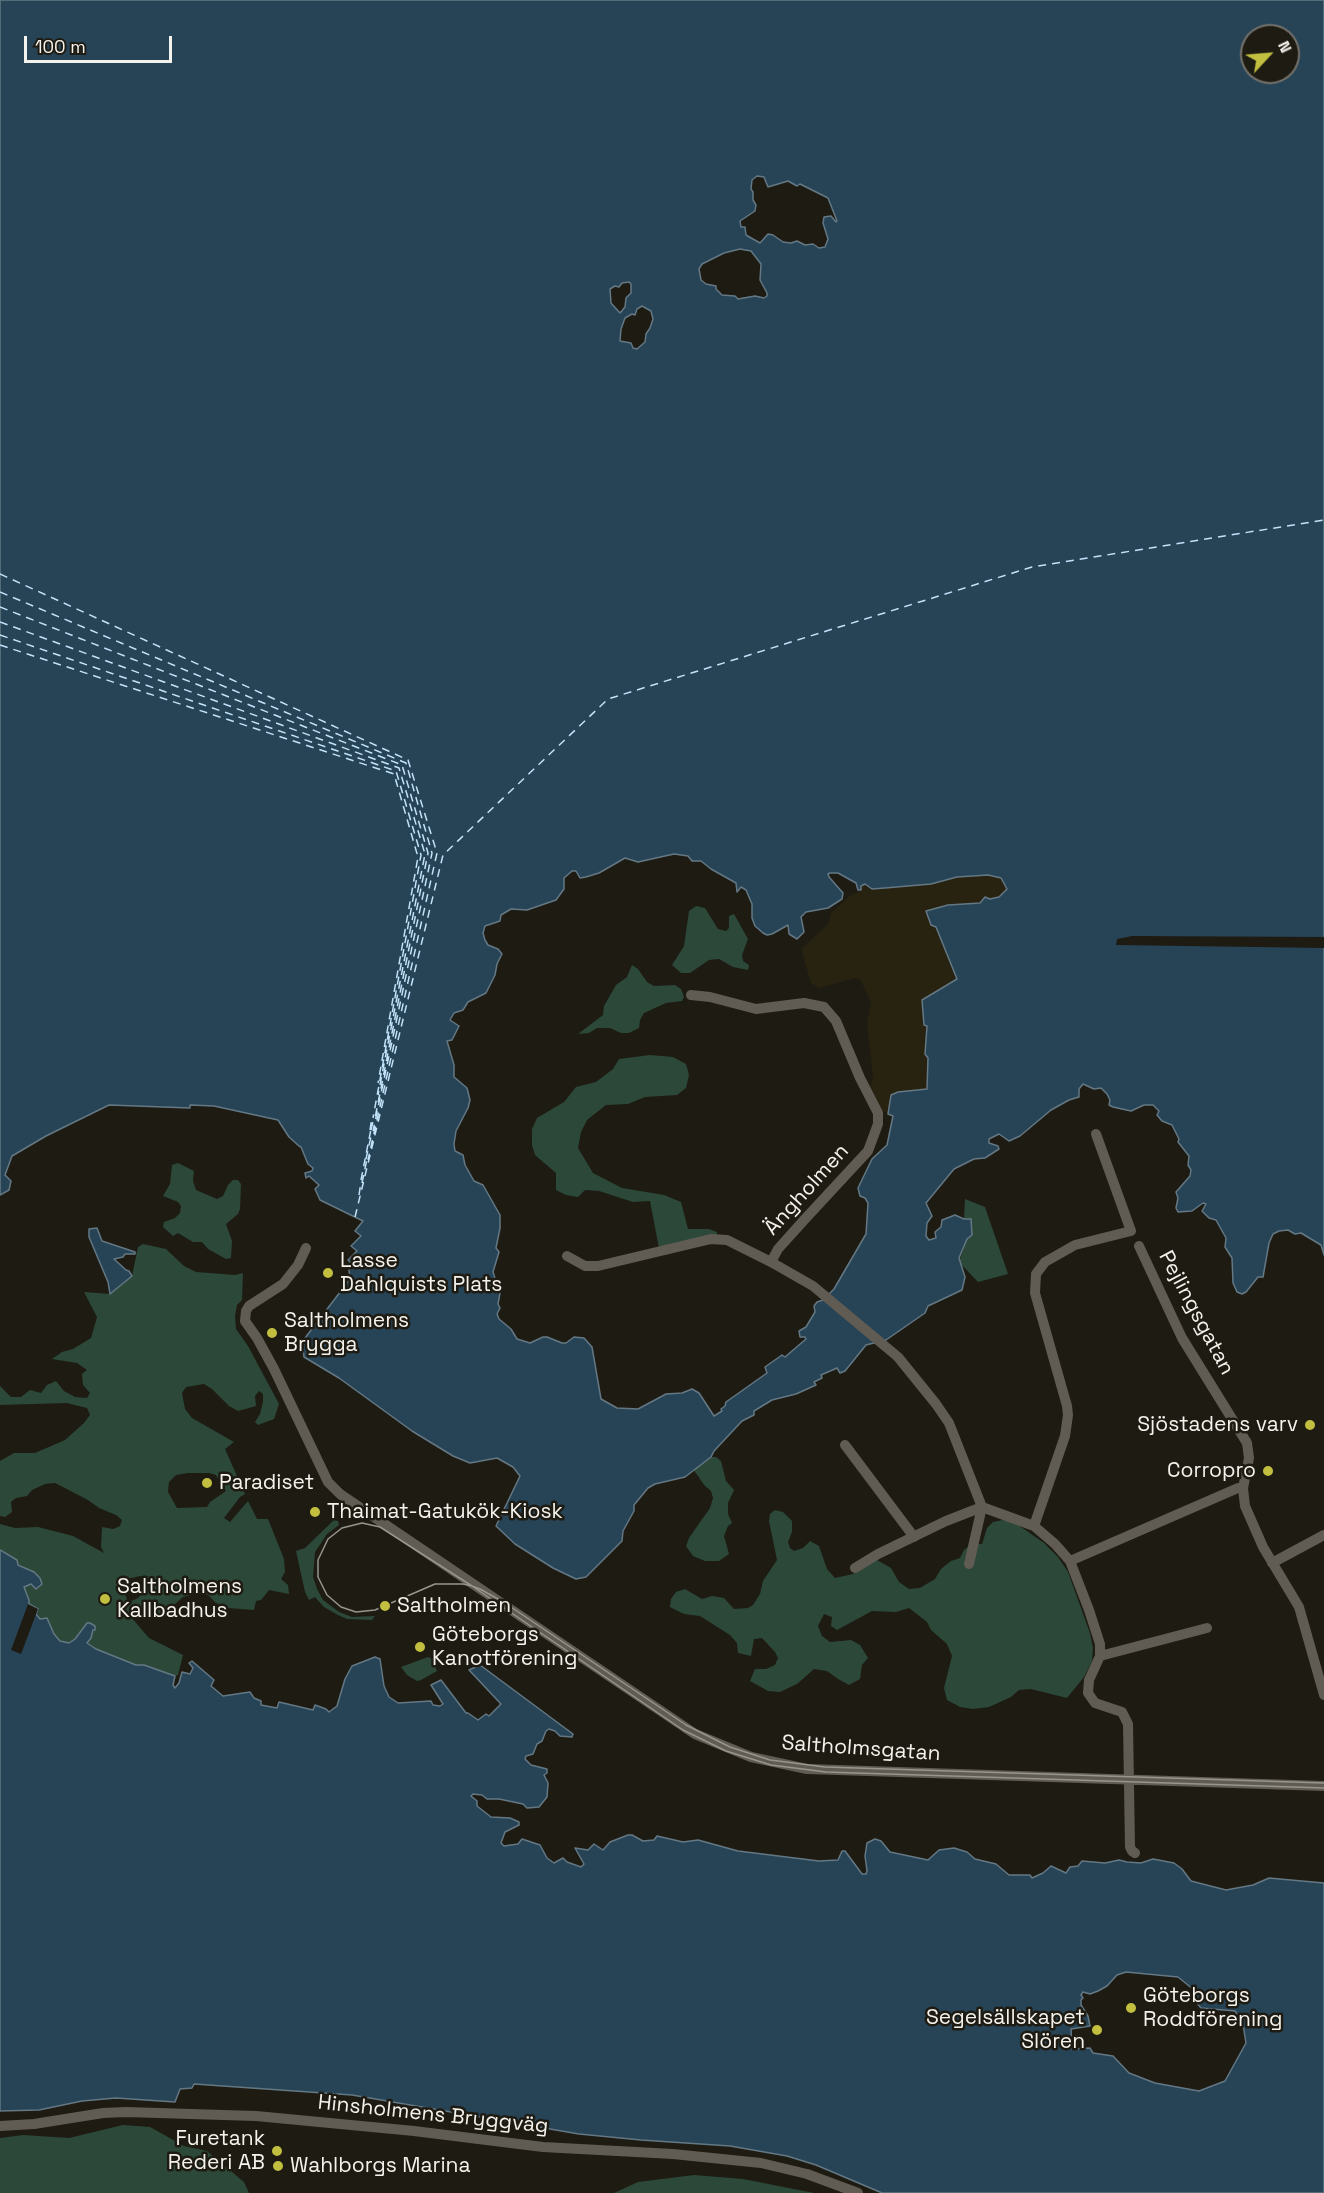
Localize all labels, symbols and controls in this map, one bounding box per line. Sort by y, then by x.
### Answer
scale bar [27,24,176,62]
north arrow [1240,24,1300,84]
text: 100 m [35,35,86,58]
text: N [1273,37,1297,56]
street label: Ängholmen [760,1139,854,1241]
street label: Pejlingsgatan [1153,1247,1239,1379]
place label: Lasse Dahlquists Plats [340,1248,502,1298]
marker: Lasse Dahlquists Plats [321,1266,335,1280]
place label: Saltholmens Brygga [284,1308,409,1358]
marker: Saltholmens Brygga [265,1326,279,1340]
place label: Sjöstadens varv [1137,1412,1298,1438]
marker: Sjöstadens varv [1303,1418,1317,1432]
place label: Corropro [1167,1458,1256,1484]
marker: Corropro [1261,1464,1275,1478]
place label: Paradiset [219,1470,314,1496]
marker: Paradiset [200,1476,214,1490]
place label: Thaimat-Gatukök-Kiosk [327,1499,563,1525]
marker: Thaimat-Gatukök-Kiosk [308,1505,322,1519]
place label: Saltholmens Kallbadhus [117,1574,242,1624]
marker: Saltholmens Kallbadhus [98,1592,112,1606]
place label: Saltholmen [397,1593,511,1619]
marker: Saltholmen [378,1599,392,1613]
place label: Göteborgs Kanotförening [432,1622,577,1672]
marker: Göteborgs Kanotförening [413,1640,427,1654]
street label: Saltholmsgatan [781,1731,941,1767]
place label: Göteborgs Roddförening [1143,1983,1282,2033]
marker: Göteborgs Roddförening [1124,2001,1138,2015]
place label: Segelsällskapet Slören [926,2005,1085,2055]
marker: Segelsällskapet Slören [1090,2023,1104,2037]
street label: Hinsholmens Bryggväg [317,2090,549,2140]
place label: Furetank Rederi AB [168,2126,265,2176]
marker: Furetank Rederi AB [270,2144,284,2158]
place label: Wahlborgs Marina [290,2153,470,2179]
marker: Wahlborgs Marina [271,2159,285,2173]

